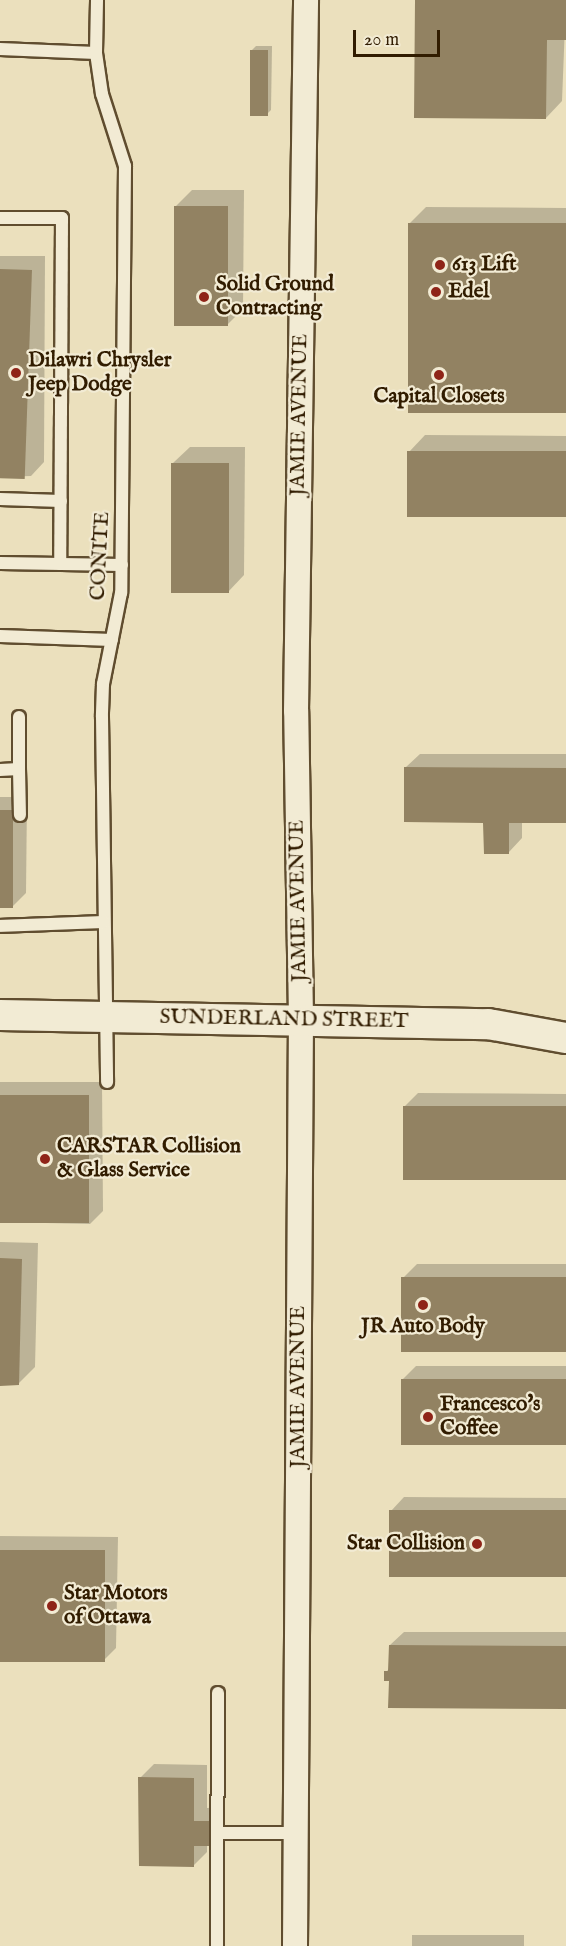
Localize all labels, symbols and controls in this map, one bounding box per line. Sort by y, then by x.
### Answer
scale bar [356,18,443,56]
text: 20 m [364,29,399,52]
place label: 613 Lift [452,252,516,278]
marker: 613 Lift [433,258,447,272]
place label: Solid Ground Contracting [216,272,334,322]
place label: Edel [448,279,489,305]
marker: Edel [429,285,443,299]
marker: Solid Ground Contracting [197,290,211,304]
street label: JAMIE AVENUE [286,334,314,496]
place label: Dilawri Chrysler Jeep Dodge [28,348,171,398]
marker: Dilawri Chrysler Jeep Dodge [9,366,23,380]
marker: Capital Closets [432,368,446,382]
place label: Capital Closets [373,384,505,410]
street label: CONITE [86,511,116,601]
street label: JAMIE AVENUE [285,820,313,982]
street label: SUNDERLAND STREET [159,1005,409,1035]
place label: CARSTAR Collision & Glass Service [57,1134,241,1184]
marker: CARSTAR Collision & Glass Service [38,1152,52,1166]
marker: JR Auto Body [416,1298,430,1312]
street label: JAMIE AVENUE [286,1306,312,1468]
place label: JR Auto Body [361,1314,485,1340]
place label: Francesco's Coffee [440,1392,540,1442]
marker: Francesco's Coffee [421,1410,435,1424]
place label: Star Collision [347,1531,465,1557]
marker: Star Collision [470,1537,484,1551]
place label: Star Motors of Ottawa [64,1581,168,1631]
marker: Star Motors of Ottawa [45,1599,59,1613]

